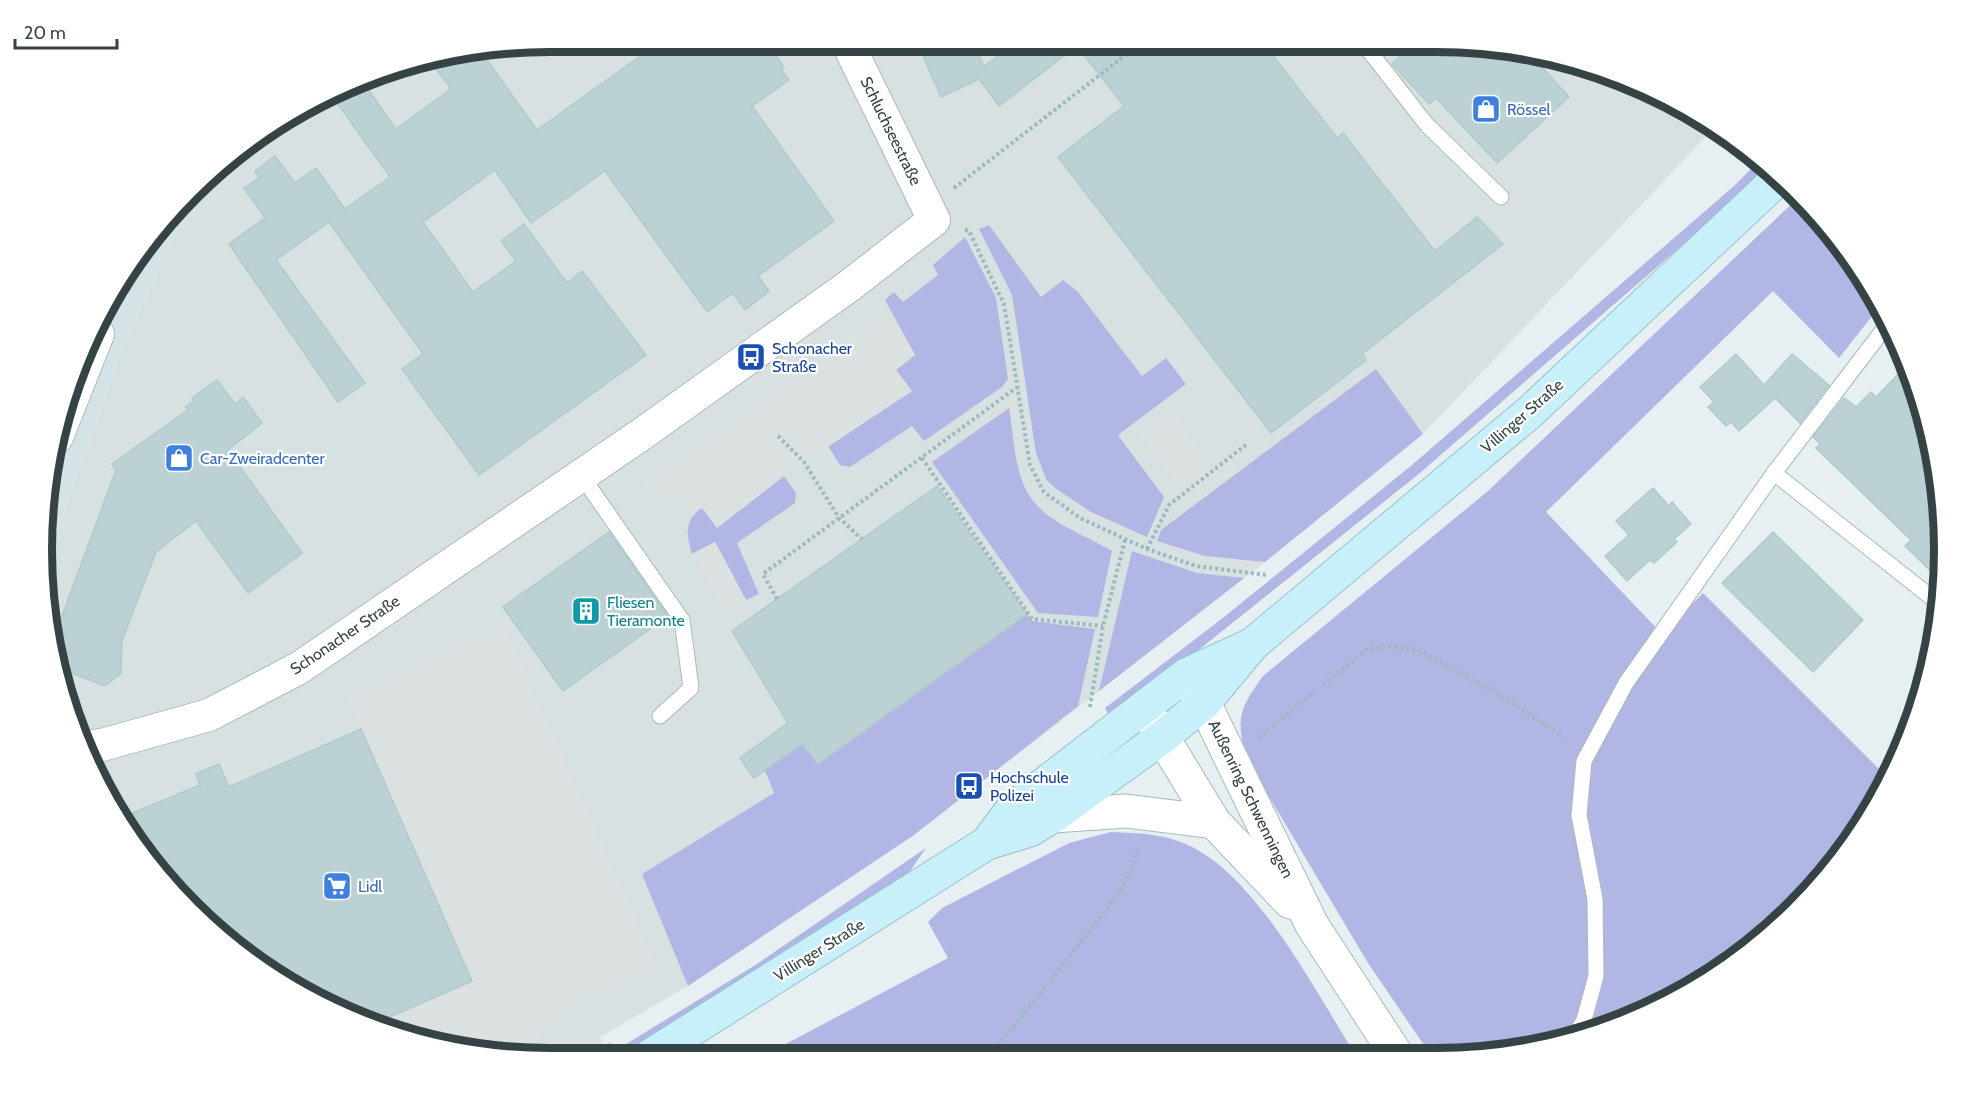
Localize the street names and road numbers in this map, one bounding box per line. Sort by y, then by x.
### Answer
street label: Schluchseestraße [857,74,925,188]
street label: Villinger Straße [1477,375,1567,457]
street label: Schonacher Straße [287,591,403,679]
street label: Außenring Schwenningen [1204,717,1298,881]
street label: Villinger Straße [770,915,868,985]

